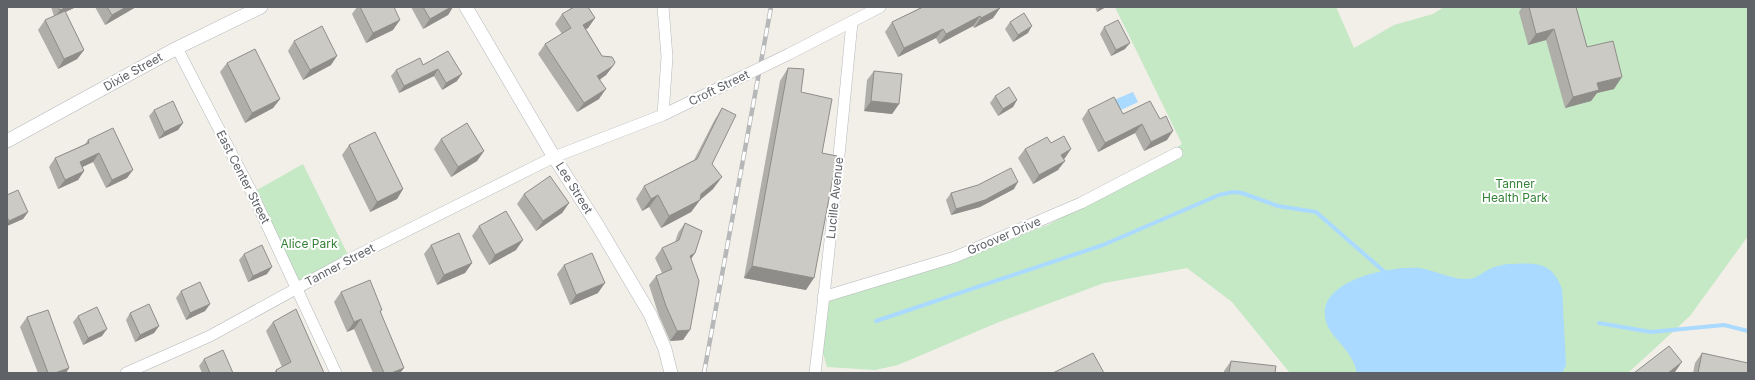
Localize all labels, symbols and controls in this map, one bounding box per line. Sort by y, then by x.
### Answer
street label: Dixie Street [101,49,165,94]
street label: Croft Street [686,66,752,109]
street label: East Center Street [213,127,274,226]
street label: Lucille Avenue [823,156,846,239]
street label: Lee Street [553,159,596,216]
park label: Tanner Health Park [1482,176,1548,205]
street label: Groover Drive [965,213,1043,258]
park label: Alice Park [280,236,338,251]
street label: Tanner Street [302,240,377,289]

